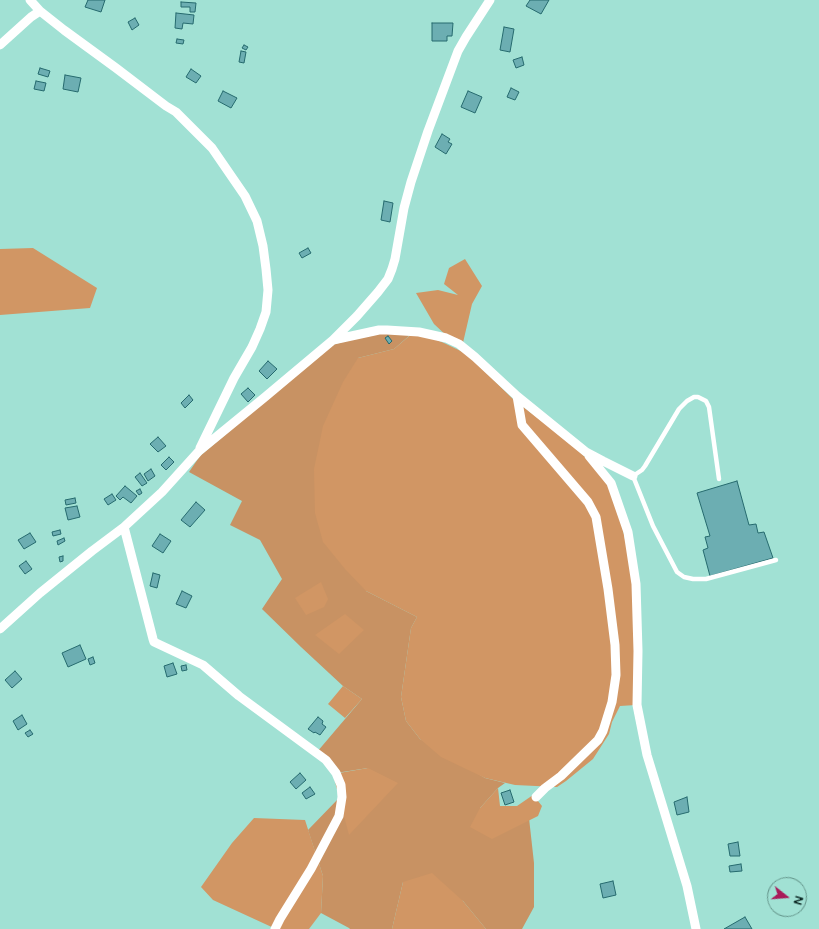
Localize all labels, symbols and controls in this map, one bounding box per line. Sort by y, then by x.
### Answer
north arrow [767,877,807,917]
text: N [790,894,806,906]

